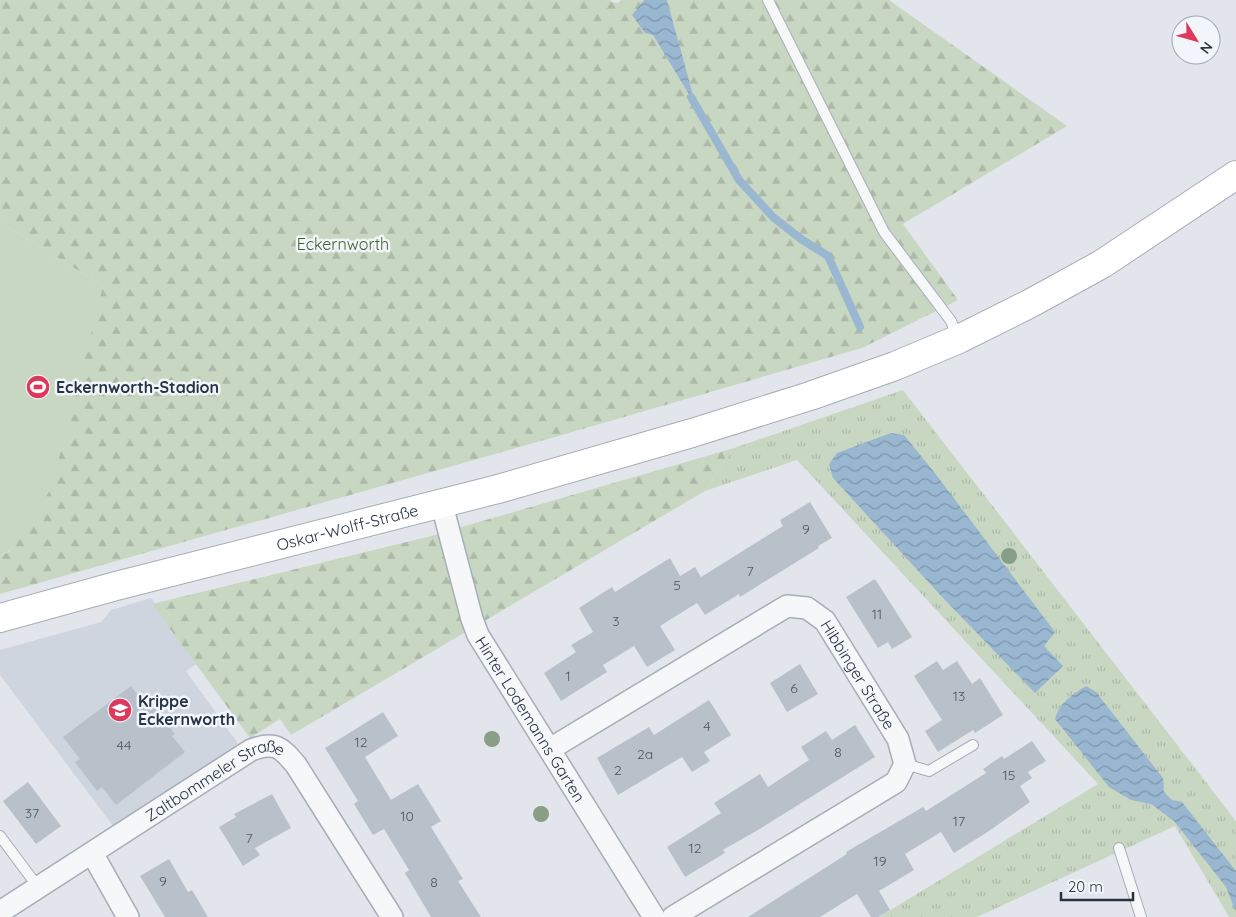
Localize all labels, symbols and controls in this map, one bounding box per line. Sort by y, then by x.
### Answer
north arrow [1171,15,1221,65]
text: N [1196,38,1217,57]
park label: Eckernworth [297,234,389,254]
sports icon: Eckernworth-Stadion [25,374,51,400]
place label: Eckernworth-Stadion [56,377,219,397]
street label: Oskar-Wolff-Straße [274,500,420,555]
house number: 9 [802,520,810,538]
house number: 7 [746,562,754,580]
house number: 5 [673,576,681,594]
house number: 11 [872,605,882,623]
house number: 3 [612,612,620,630]
street label: Hibbinger Straße [817,616,900,733]
street label: Hinter Lodemanns Garten [471,632,590,806]
house number: 1 [565,667,571,685]
house number: 6 [790,679,798,697]
house number: 13 [953,687,965,705]
place label: Krippe Eckernworth [138,691,235,729]
school or university icon: Krippe Eckernworth [107,697,133,723]
house number: 4 [703,717,711,735]
house number: 12 [355,733,368,751]
house number: 44 [117,736,131,754]
street label: Zaltbommeler Straße [141,736,289,826]
house number: 8 [834,743,842,761]
house number: 2a [637,745,653,763]
house number: 2 [614,761,622,779]
house number: 15 [1003,766,1015,784]
house number: 37 [25,804,39,822]
house number: 10 [400,807,414,825]
house number: 17 [953,812,965,830]
house number: 7 [245,829,253,847]
house number: 12 [689,839,702,857]
house number: 19 [874,852,887,870]
scale bar [1061,870,1134,902]
house number: 9 [159,872,167,890]
house number: 8 [430,873,438,891]
text: 20 m [1068,877,1103,896]

